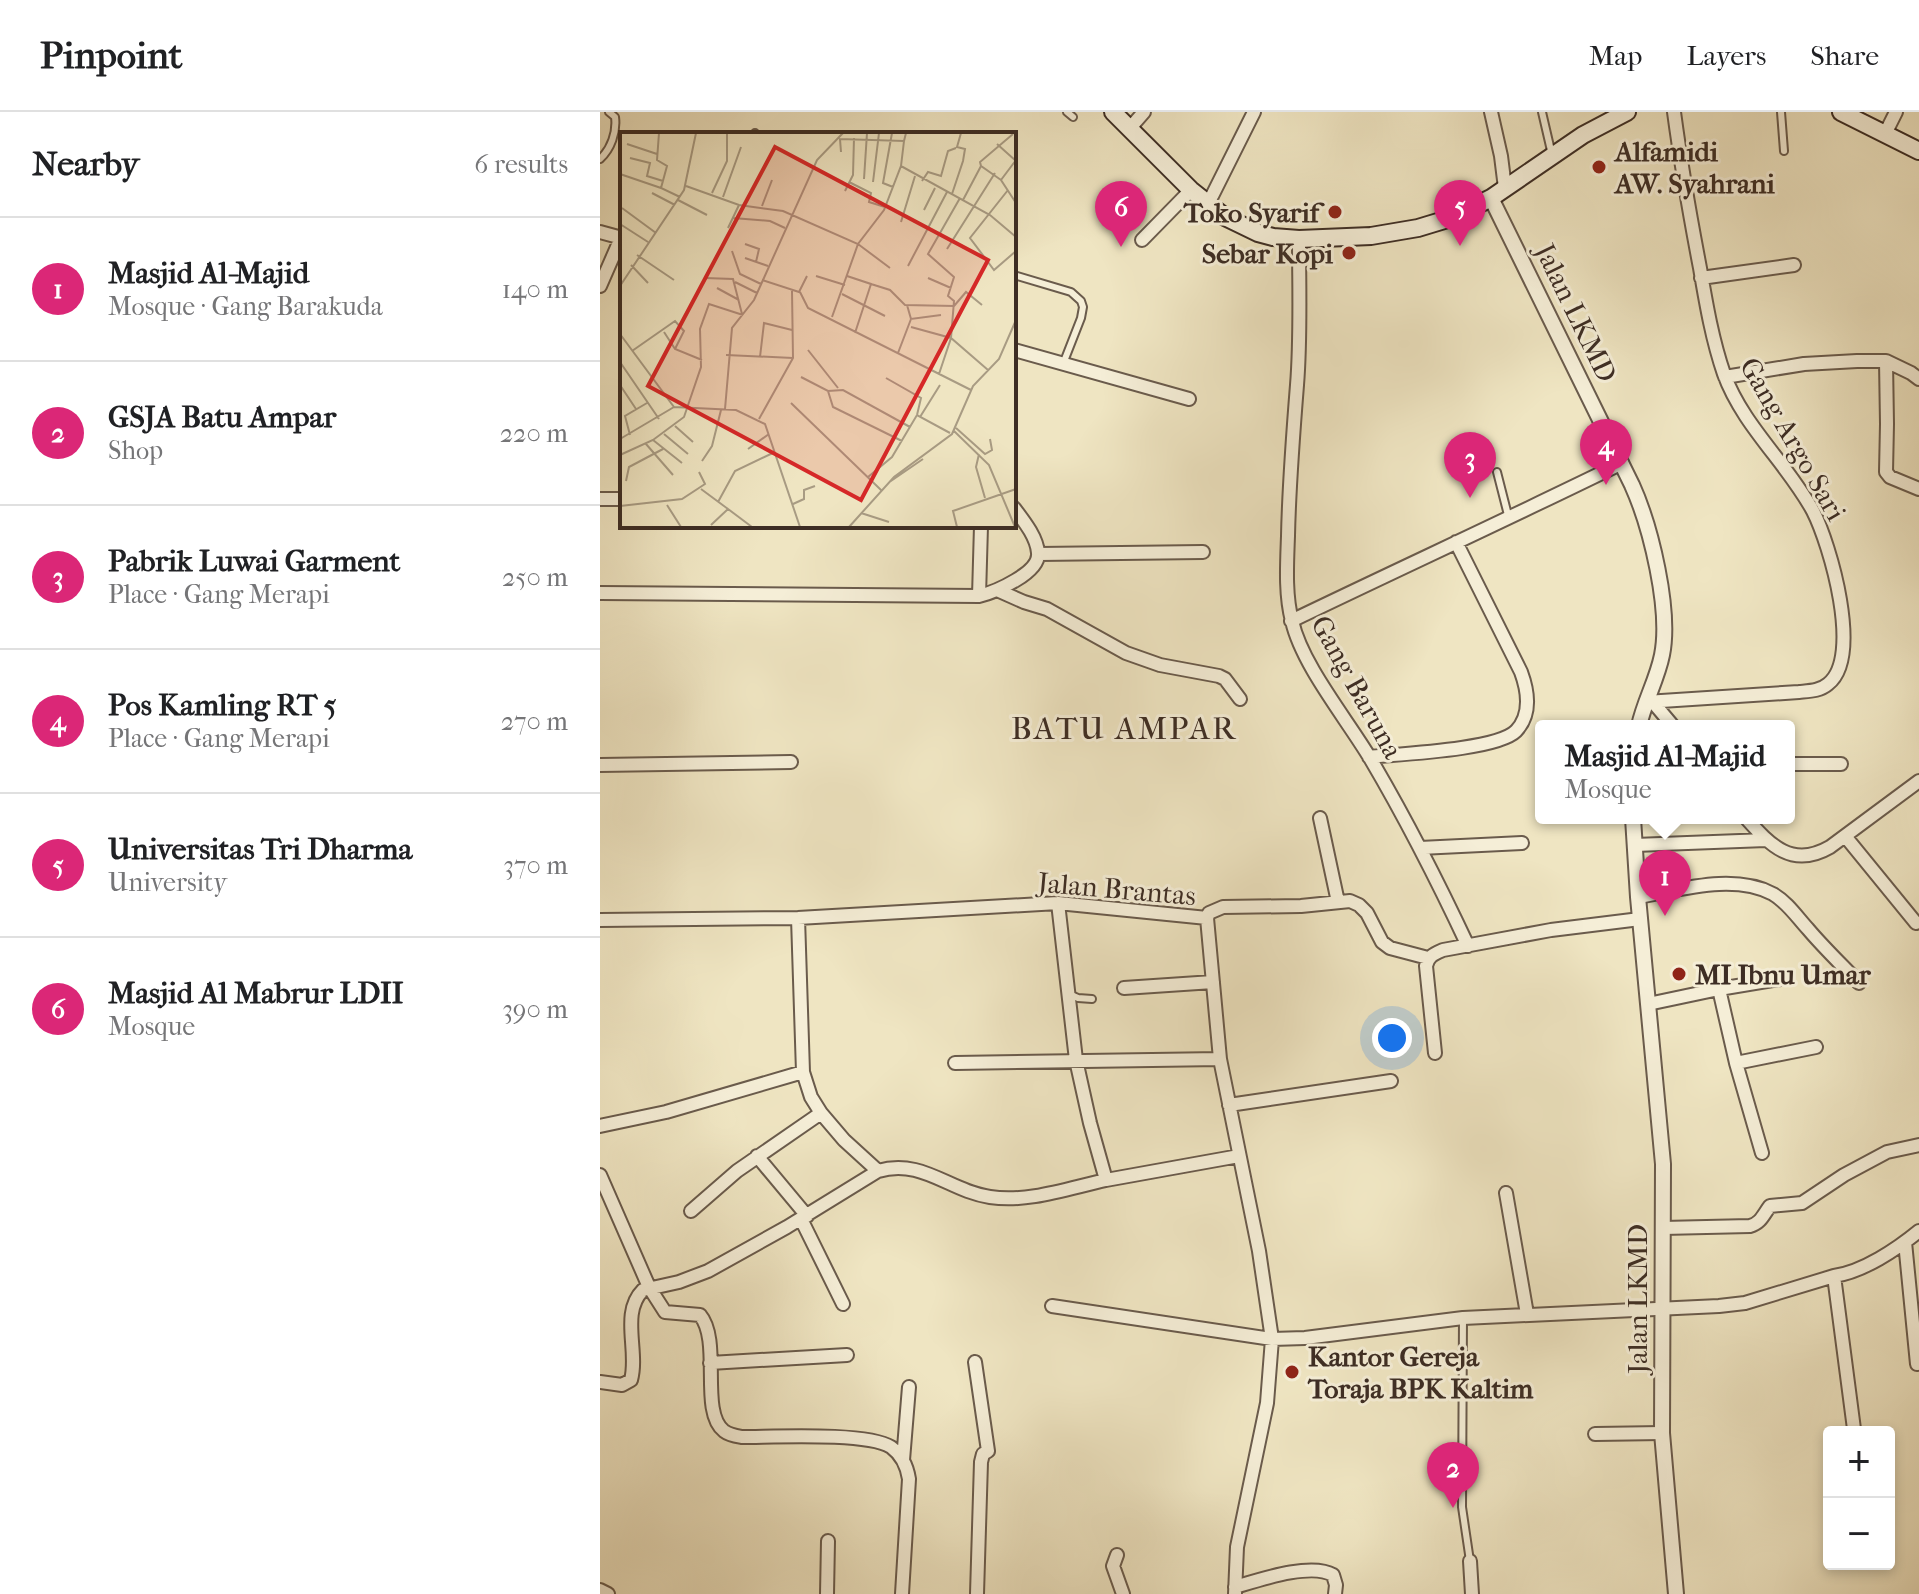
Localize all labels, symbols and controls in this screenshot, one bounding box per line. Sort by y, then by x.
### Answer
text: Pinpoint [40,33,182,78]
text: Map [1589,39,1642,72]
text: Layers [1686,39,1766,72]
text: Share [1810,39,1879,72]
inset map [620,132,1016,528]
place label: Alfamidi AW. Syahrani [1613,135,1776,200]
text: Nearby [32,144,139,184]
text: 6 results [474,149,568,180]
marker: Alfamidi AW. Syahrani [1590,158,1608,176]
pin: 5 [1434,180,1486,246]
pin: 6 [1095,181,1147,247]
place label: Toko Syarif [1183,196,1325,229]
marker: Toko Syarif [1326,203,1344,221]
place label: Sebar Kopi [1202,237,1334,270]
street label: Jalan LKMD [1527,237,1624,388]
marker: Sebar Kopi [1340,244,1358,262]
text: Masjid Al-Majid [108,256,309,291]
text: 1 [53,274,63,305]
text: 140 m [502,274,568,305]
text: Mosque · Gang Barakuda [108,291,383,322]
street label: Gang Argo Sari [1733,352,1853,526]
text: GSJA Batu Ampar [108,400,336,435]
text: 2 [51,418,65,449]
text: 220 m [500,418,568,449]
pin: 4 [1580,419,1632,485]
pin: 3 [1444,432,1496,498]
text: Shop [108,435,163,466]
text: Pabrik Luwai Garment [108,544,400,579]
text: 3 [53,562,63,593]
text: 250 m [502,562,568,593]
text: Place · Gang Merapi [108,579,330,610]
street label: Gang Baruna [1304,610,1410,765]
text: Pos Kamling RT 5 [108,688,337,723]
text: 4 [50,706,66,737]
text: 270 m [501,706,568,737]
district label: BATU AMPAR [1011,710,1237,747]
popup [1535,720,1795,824]
text: Place · Gang Merapi [108,723,330,754]
text: Masjid Al-Majid [1564,739,1766,774]
text: Mosque [1564,774,1652,805]
text: Universitas Tri Dharma [108,832,412,867]
text: 5 [52,850,64,881]
text: 370 m [503,850,568,881]
pin: 1 [1639,850,1691,916]
street label: Jalan Brantas [1035,865,1197,912]
text: University [108,867,227,898]
place label: MI Ibnu Umar [1695,958,1872,991]
marker: MI Ibnu Umar [1670,965,1688,983]
text: Masjid Al Mabrur LDII [108,976,404,1011]
text: 6 [51,994,65,1025]
text: 390 m [502,994,568,1025]
text: Mosque [108,1011,195,1042]
your location [1372,1018,1412,1058]
street label: Jalan LKMD [1621,1224,1654,1376]
place label: Kantor Gereja Toraja BPK Kaltim [1307,1340,1534,1405]
marker: Kantor Gereja Toraja BPK Kaltim [1283,1363,1301,1381]
map controls [1823,1426,1895,1570]
button: + [1823,1426,1895,1498]
pin: 2 [1427,1442,1479,1508]
button: − [1823,1498,1895,1570]

